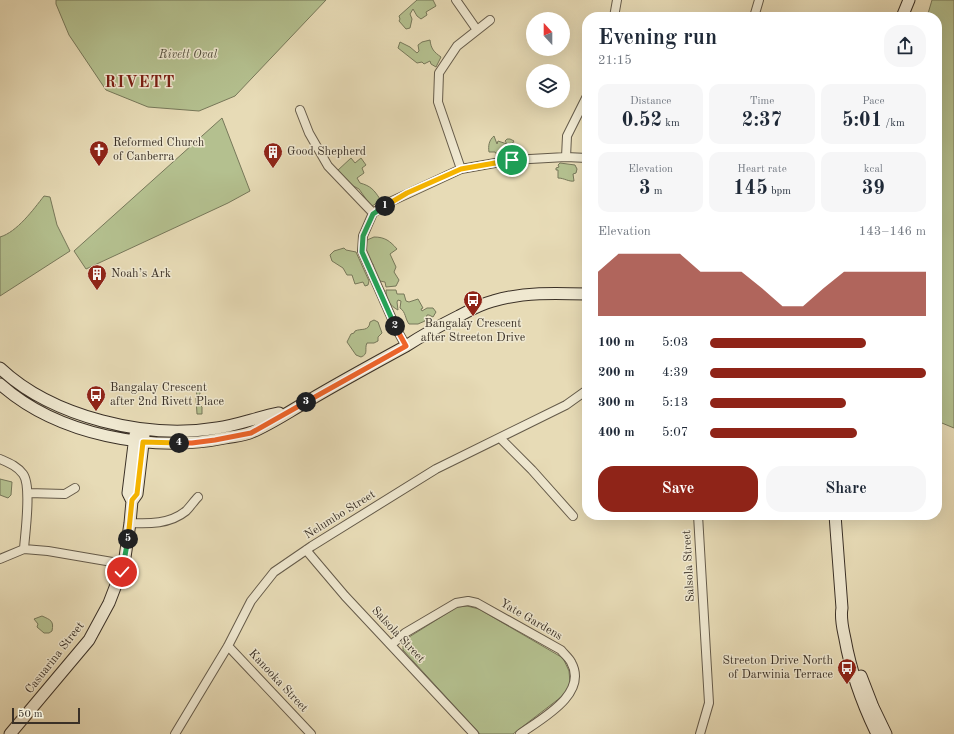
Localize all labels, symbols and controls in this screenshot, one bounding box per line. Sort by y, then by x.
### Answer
north arrow [526,12,570,56]
map controls [526,12,570,108]
button: share [884,25,926,67]
text: Evening run [598,27,717,49]
park label: Rivett Oval [158,49,218,61]
text: 21:15 [598,54,632,67]
button: layers [526,64,570,108]
district label: RIVETT [104,75,176,91]
text: Distance [630,96,671,107]
text: Time [750,96,774,107]
text: Pace [862,96,884,107]
text: 0.52 [622,111,662,131]
text: 2:37 [742,111,782,131]
text: 5:01 [842,111,882,131]
text: km [662,118,680,129]
text: /km [882,118,905,129]
place label: Reformed Church of Canberra [113,137,205,163]
church icon: Reformed Church of Canberra [88,139,110,167]
building icon: Good Shepherd [262,141,284,169]
pin [495,143,529,177]
place label: Good Shepherd [287,146,366,158]
icon: arrive [501,149,523,171]
text: Elevation [628,164,673,175]
text: Heart rate [737,164,787,175]
text: kcal [864,164,883,175]
text: 3 [639,179,651,199]
text: 145 [733,179,768,199]
text: 39 [862,179,885,199]
text: m [651,186,662,197]
text: bpm [768,186,791,197]
pin: 1 [375,196,395,216]
text: 1 [382,200,388,211]
text: Elevation [598,225,651,238]
text: 143–146 m [859,225,926,238]
building icon: Noah’s Ark [86,263,108,291]
place label: Noah’s Ark [111,268,171,280]
bus stop icon: Bangalay Crescent after Streeton Drive [462,289,484,317]
pin: 2 [385,316,405,336]
place label: Bangalay Crescent after Streeton Drive [421,318,526,344]
text: 2 [392,320,398,331]
text: 100 m [598,336,635,349]
text: 5:03 [662,336,688,349]
text: 200 m [598,366,635,379]
text: 4:39 [662,366,688,379]
place label: Bangalay Crescent after 2nd Rivett Place [110,382,224,408]
bus stop icon: Bangalay Crescent after 2nd Rivett Place [85,384,107,412]
pin: 3 [296,392,316,412]
text: 3 [303,396,309,407]
text: 300 m [598,396,635,409]
text: 5:13 [662,396,688,409]
text: 400 m [598,426,635,439]
text: 5:07 [662,426,688,439]
pin: 4 [169,433,189,453]
text: 4 [176,437,182,448]
button: Save [598,466,758,512]
button: Share [766,466,926,512]
street label: Nelumbo Street [302,488,378,542]
pin: 5 [118,529,138,549]
street label: Salsola Street [681,530,697,602]
text: 5 [125,533,131,544]
pin [105,555,139,589]
icon: check [111,561,133,583]
street label: Yate Gardens [498,597,564,643]
street label: Salsola Street [369,605,427,665]
street label: Casuarina Street [23,620,87,696]
street label: Kanooka Street [246,647,310,715]
place label: Streeton Drive North of Darwinia Terrace [722,655,833,681]
bus stop icon: Streeton Drive North of Darwinia Terrace [836,657,858,685]
scale bar [12,706,80,725]
text: 50 m [18,709,43,720]

